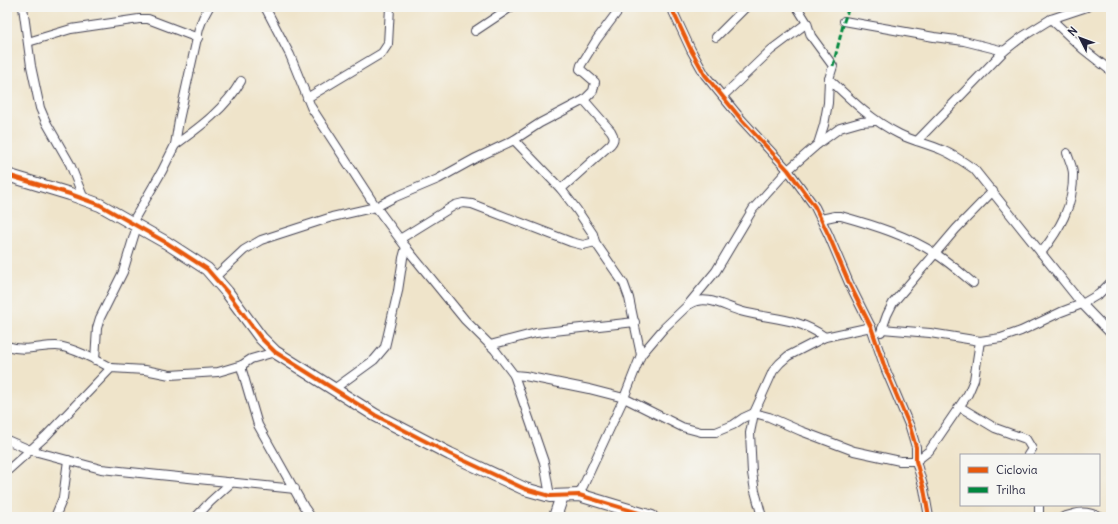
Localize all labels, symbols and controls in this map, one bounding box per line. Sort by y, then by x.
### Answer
north arrow [1060,18,1100,58]
text: N [1065,24,1080,39]
legend [960,454,1100,506]
text: Ciclovia [996,462,1038,477]
text: Trilha [996,482,1026,497]

